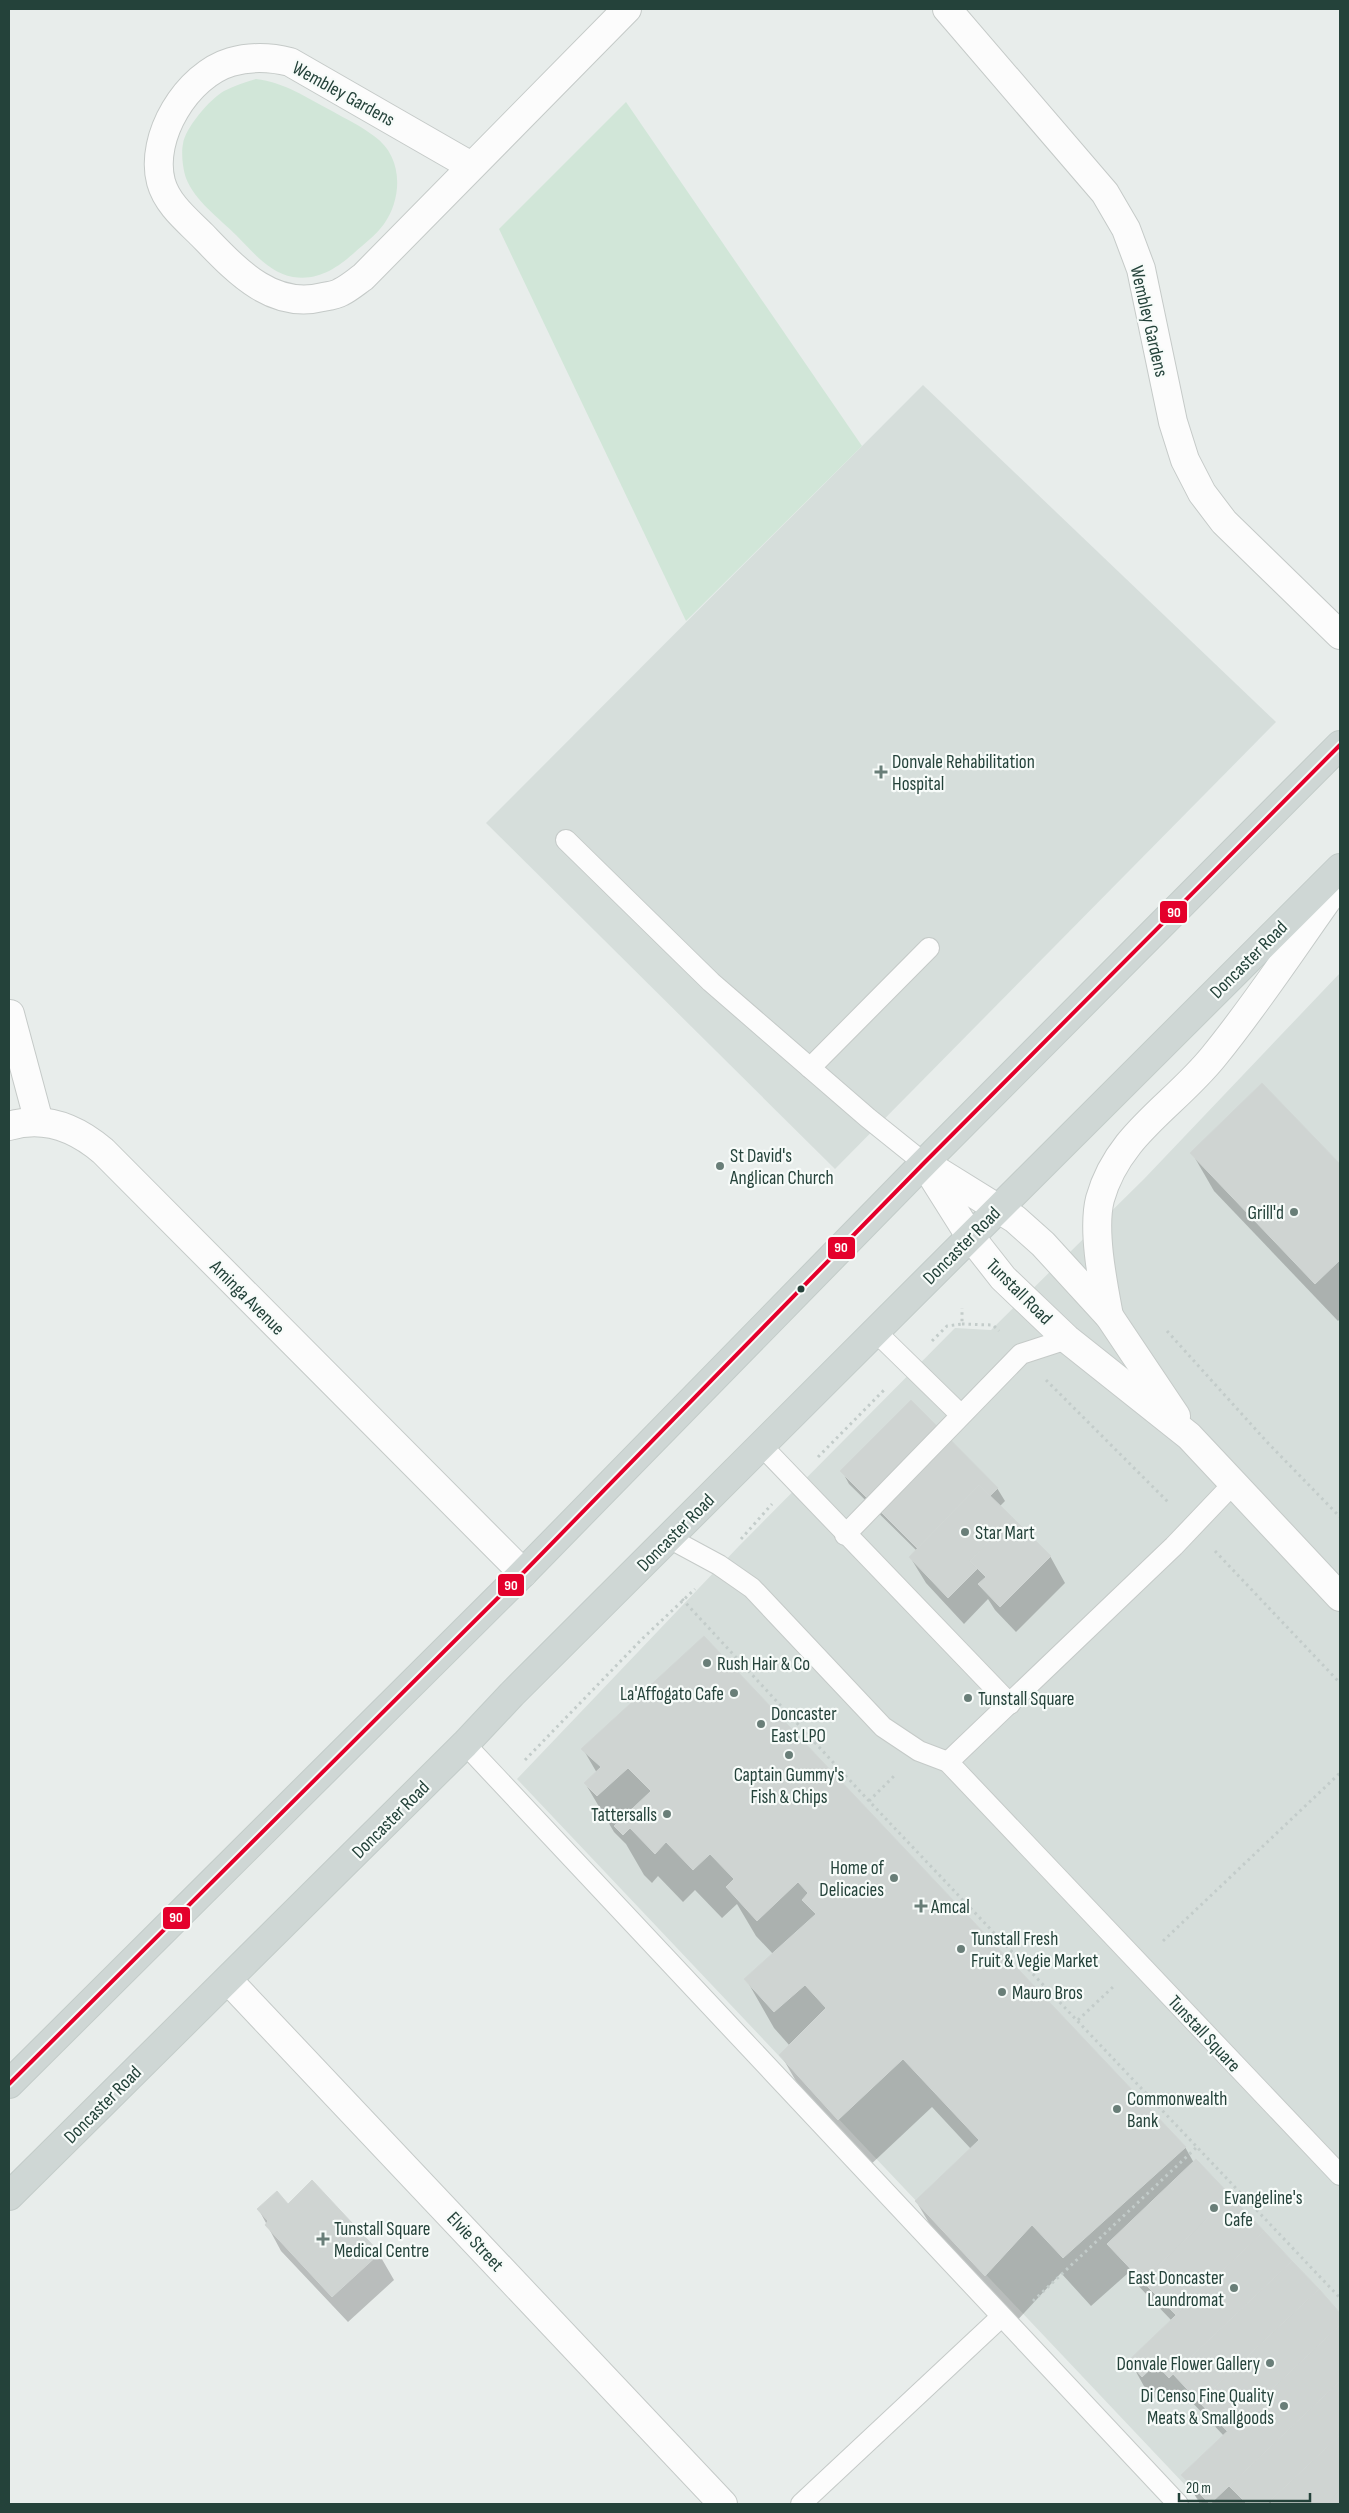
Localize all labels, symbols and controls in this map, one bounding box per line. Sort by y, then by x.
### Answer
street label: Wembley Gardens [288,57,399,132]
street label: Wembley Gardens [1125,263,1173,379]
place label: Donvale Rehabilitation Hospital [892,751,1035,796]
marker: Donvale Rehabilitation Hospital [874,765,888,779]
line badge: 90 [1159,900,1188,924]
text: 90 [1167,904,1181,921]
street label: Doncaster Road [1205,916,1293,1004]
place label: St David's Anglican Church [729,1145,834,1190]
marker: St David's Anglican Church [714,1160,726,1172]
street label: Doncaster Road [918,1202,1006,1290]
place label: Grill'd [1248,1202,1284,1225]
marker: Grill'd [1288,1206,1300,1218]
line badge: 90 [827,1236,856,1260]
text: 90 [834,1239,848,1256]
street label: Tunstall Road [981,1254,1057,1330]
street label: Aminga Avenue [204,1255,289,1340]
unlabelled marker [796,1284,806,1294]
street label: Doncaster Road [632,1489,720,1577]
place label: Star Mart [975,1522,1035,1545]
marker: Star Mart [959,1526,971,1538]
line badge: 90 [497,1573,525,1597]
text: 90 [504,1577,518,1594]
place label: Rush Hair & Co [717,1653,810,1676]
marker: Rush Hair & Co [701,1657,713,1669]
place label: La'Affogato Cafe [620,1683,724,1706]
marker: La'Affogato Cafe [728,1687,740,1699]
place label: Tunstall Square [978,1688,1074,1711]
marker: Tunstall Square [962,1692,974,1704]
place label: Doncaster East LPO [771,1703,837,1748]
marker: Doncaster East LPO [755,1718,767,1730]
marker: Captain Gummy's Fish & Chips [783,1749,795,1761]
place label: Captain Gummy's Fish & Chips [734,1764,845,1809]
street label: Doncaster Road [347,1776,435,1864]
place label: Tattersalls [591,1804,657,1827]
marker: Tattersalls [661,1808,673,1820]
place label: Home of Delicacies [819,1857,885,1902]
marker: Home of Delicacies [888,1872,900,1884]
place label: Amcal [930,1896,970,1919]
marker: Amcal [915,1900,927,1912]
line badge: 90 [162,1906,191,1930]
text: 90 [169,1909,183,1926]
place label: Tunstall Fresh Fruit & Vegie Market [971,1928,1099,1973]
marker: Tunstall Fresh Fruit & Vegie Market [955,1943,967,1955]
place label: Mauro Bros [1012,1982,1083,2005]
marker: Mauro Bros [996,1986,1008,1998]
street label: Tunstall Square [1163,1991,1245,2077]
street label: Doncaster Road [59,2061,147,2149]
place label: Commonwealth Bank [1127,2088,1227,2133]
marker: Commonwealth Bank [1111,2103,1123,2115]
place label: Evangeline's Cafe [1224,2187,1303,2232]
marker: Evangeline's Cafe [1208,2202,1220,2214]
street label: Elvie Street [442,2207,508,2277]
place label: Tunstall Square Medical Centre [334,2218,430,2263]
marker: Tunstall Square Medical Centre [316,2232,330,2246]
place label: East Doncaster Laundromat [1128,2267,1225,2312]
marker: East Doncaster Laundromat [1228,2282,1240,2294]
place label: Donvale Flower Gallery [1117,2353,1261,2376]
marker: Donvale Flower Gallery [1264,2357,1276,2369]
place label: Di Censo Fine Quality Meats & Smallgoods [1140,2385,1275,2430]
marker: Di Censo Fine Quality Meats & Smallgoods [1278,2400,1290,2412]
scale bar [1179,2470,1310,2502]
text: 20 m [1186,2479,1211,2498]

